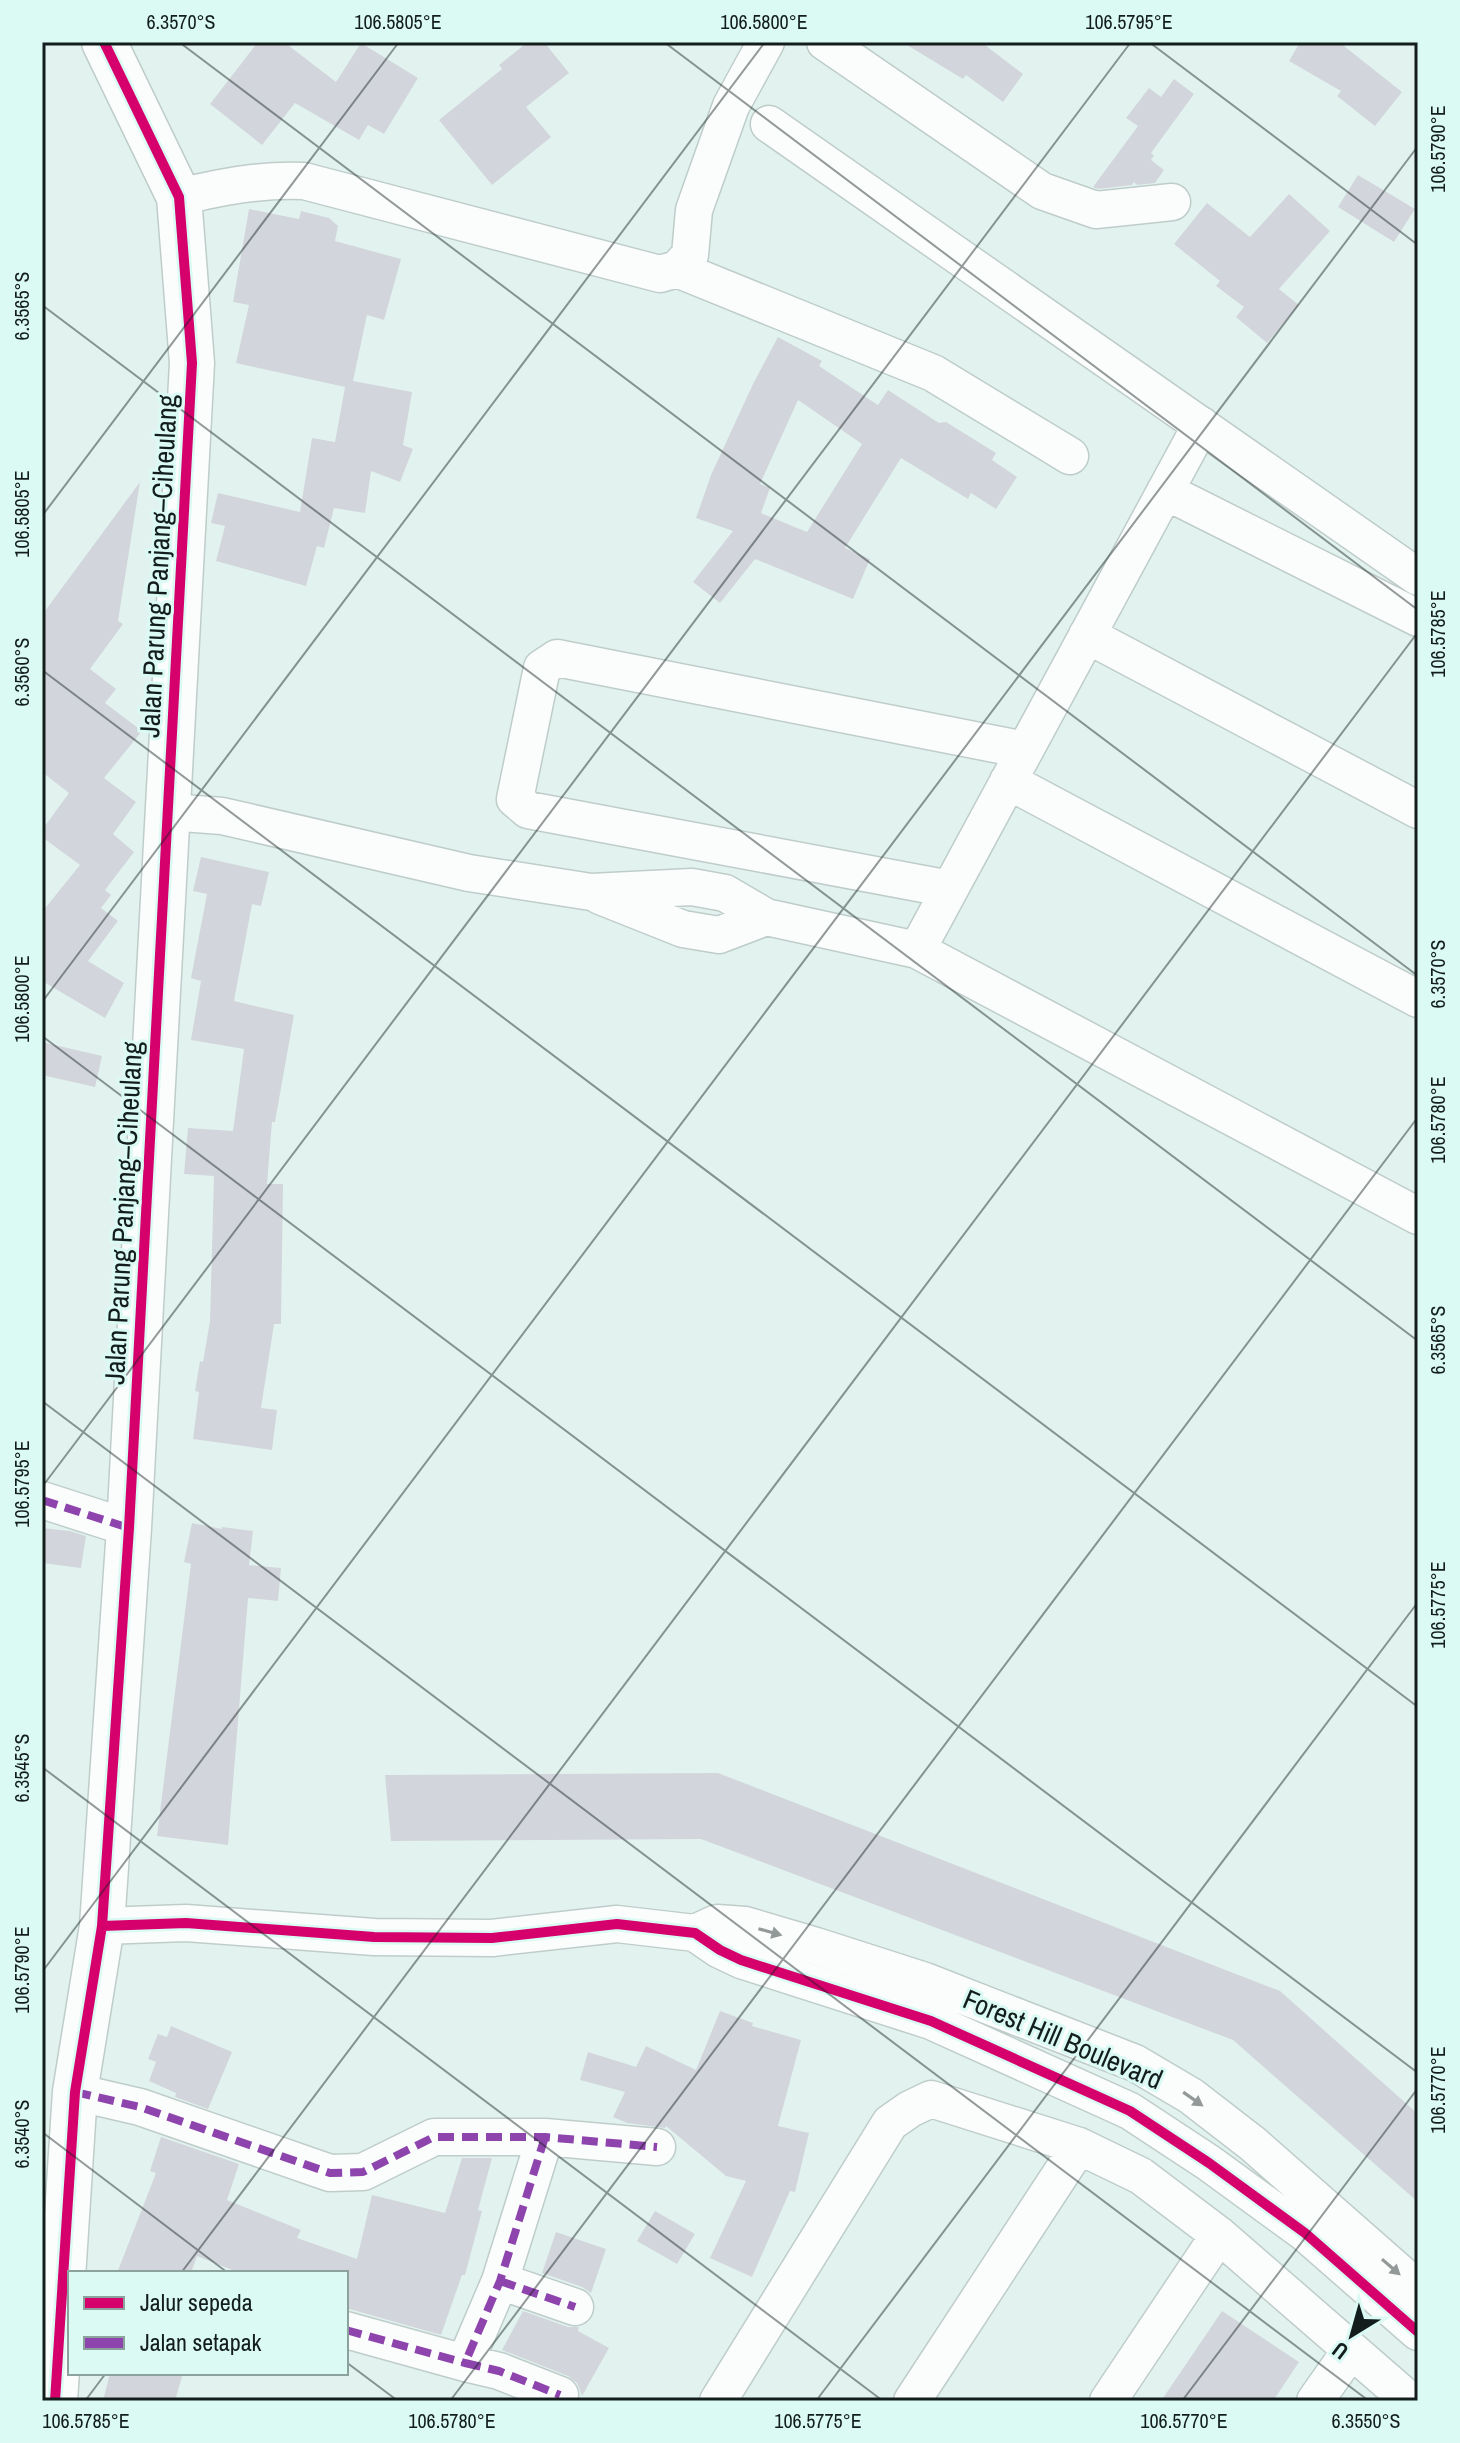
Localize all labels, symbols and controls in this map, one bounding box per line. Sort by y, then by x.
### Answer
text: 6.3570°S [146,8,216,35]
text: 106.5805°E [354,8,442,35]
text: 106.5800°E [720,8,808,35]
text: 106.5795°E [1085,8,1173,35]
text: 106.5790°E [1424,105,1451,193]
text: 6.3565°S [8,271,35,341]
street label: Jalan Parung Panjang–Ciheulang [130,393,186,738]
text: 106.5805°E [8,470,35,558]
text: 106.5785°E [1424,590,1451,678]
text: 6.3560°S [8,637,35,707]
text: 6.3570°S [1424,939,1451,1009]
text: 106.5800°E [8,955,35,1043]
street label: Jalan Parung Panjang–Ciheulang [95,1040,151,1385]
text: 106.5780°E [1424,1076,1451,1164]
text: 6.3565°S [1424,1305,1451,1375]
text: 106.5795°E [8,1440,35,1528]
text: 106.5775°E [1424,1561,1451,1649]
text: 6.3545°S [8,1733,35,1803]
text: 106.5790°E [8,1926,35,2014]
one-way arrow [758,1927,783,1939]
street label: Forest Hill Boulevard [957,1980,1169,2098]
text: 106.5770°E [1424,2046,1451,2134]
one-way arrow [1183,2091,1204,2106]
text: 6.3540°S [8,2099,35,2169]
one-way arrow [1382,2257,1401,2275]
legend [68,2271,348,2375]
text: Jalur sepeda [140,2286,253,2318]
north arrow [1312,2295,1392,2375]
text: Jalan setapak [140,2326,262,2358]
text: U [1326,2335,1354,2367]
text: 106.5785°E [42,2407,130,2434]
text: 106.5780°E [408,2407,496,2434]
text: 106.5775°E [774,2407,862,2434]
text: 106.5770°E [1140,2407,1228,2434]
text: 6.3550°S [1331,2407,1401,2434]

